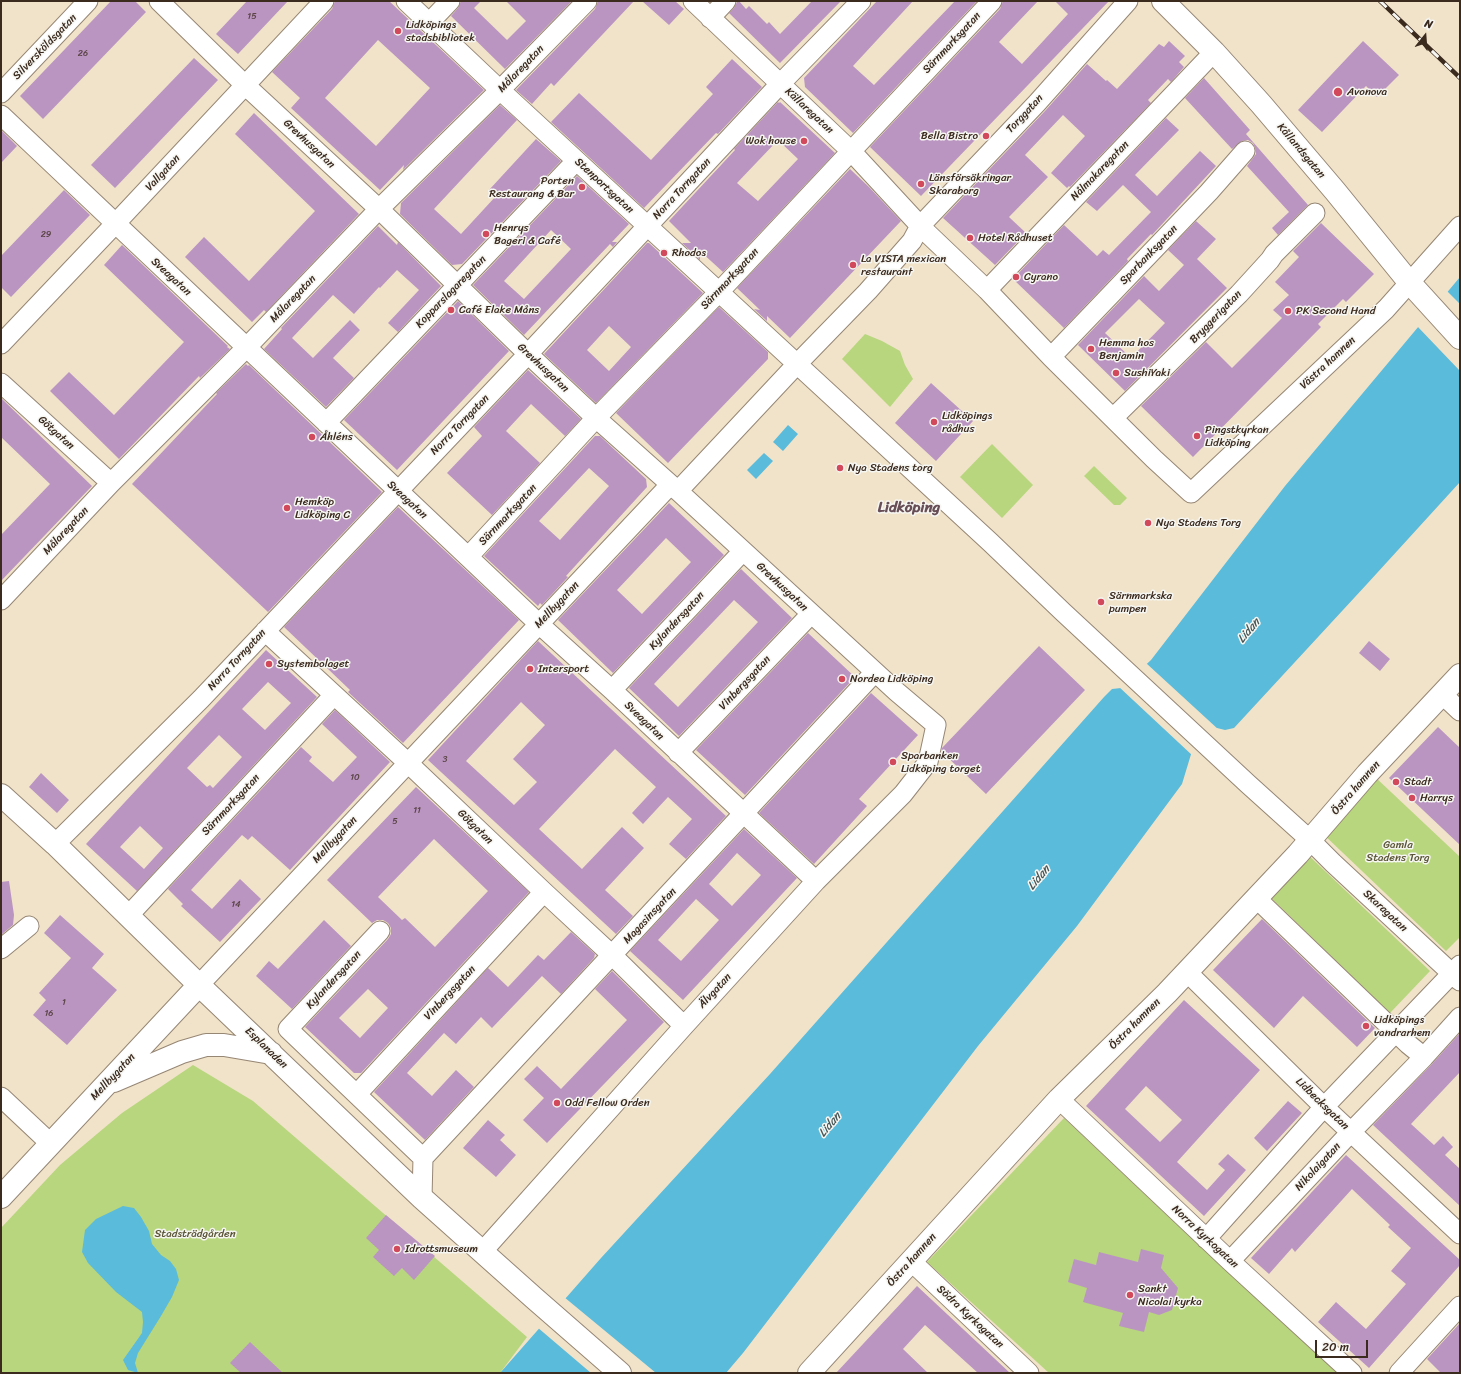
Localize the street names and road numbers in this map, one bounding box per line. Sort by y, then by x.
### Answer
street label: Särnmarksgatan [920,10,984,76]
street label: Silversköldsgatan [10,11,80,83]
street label: Målaregatan [495,43,547,95]
street label: Källaregatan [782,85,836,137]
street label: Torggatan [1004,92,1046,136]
street label: Grevhusgatan [280,117,338,171]
street label: Kållandsgatan [1274,121,1328,181]
street label: Nålmakaregatan [1068,138,1132,204]
street label: Vallgatan [143,152,183,194]
street label: Stenportsgatan [572,155,636,217]
street label: Norra Torngatan [650,156,714,222]
street label: Sparbanksgatan [1117,222,1181,288]
street label: Särnmarksgatan [698,246,762,312]
street label: Kopparslagaregatan [413,253,489,331]
street label: Sveagatan [148,255,194,299]
street label: Målaregatan [267,273,319,325]
street label: Bryggerigatan [1187,288,1245,346]
street label: Västra hamnen [1297,334,1359,392]
street label: Grevhusgatan [514,341,572,395]
street label: Norra Torngatan [428,392,492,458]
street label: Götgatan [35,413,77,453]
street label: Sveagatan [384,478,430,522]
street label: Särnmarksgatan [476,482,540,548]
street label: Målaregatan [40,504,92,558]
street label: Grevhusgatan [753,560,811,614]
street label: Mellbygatan [532,579,582,631]
street label: Kylandersgatan [647,589,707,653]
street label: Norra Torngatan [205,627,269,693]
street label: Vinbergsgatan [716,653,774,713]
street label: Sveagatan [621,699,667,743]
street label: Östra hamnen [1329,758,1383,818]
street label: Särnmarksgatan [199,772,263,838]
street label: Götgatan [455,807,495,847]
street label: Mellbygatan [310,814,360,866]
street label: Magasinsgatan [621,885,679,947]
street label: Skaragatan [1360,887,1410,935]
street label: Kylandersgatan [304,948,364,1012]
street label: Vinbergsgatan [421,963,479,1023]
street label: Älvgatan [696,971,734,1011]
street label: Östra hamnen [1107,996,1163,1052]
street label: Esplanaden [242,1024,290,1072]
street label: Mellbygatan [88,1051,138,1103]
street label: Lidbecksgatan [1293,1075,1351,1133]
street label: Nikolaigatan [1292,1140,1344,1194]
street label: Norra Kyrkogatan [1169,1203,1241,1271]
street label: Östra hamnen [885,1231,939,1289]
street label: Södra Kyrkogatan [934,1283,1006,1351]

